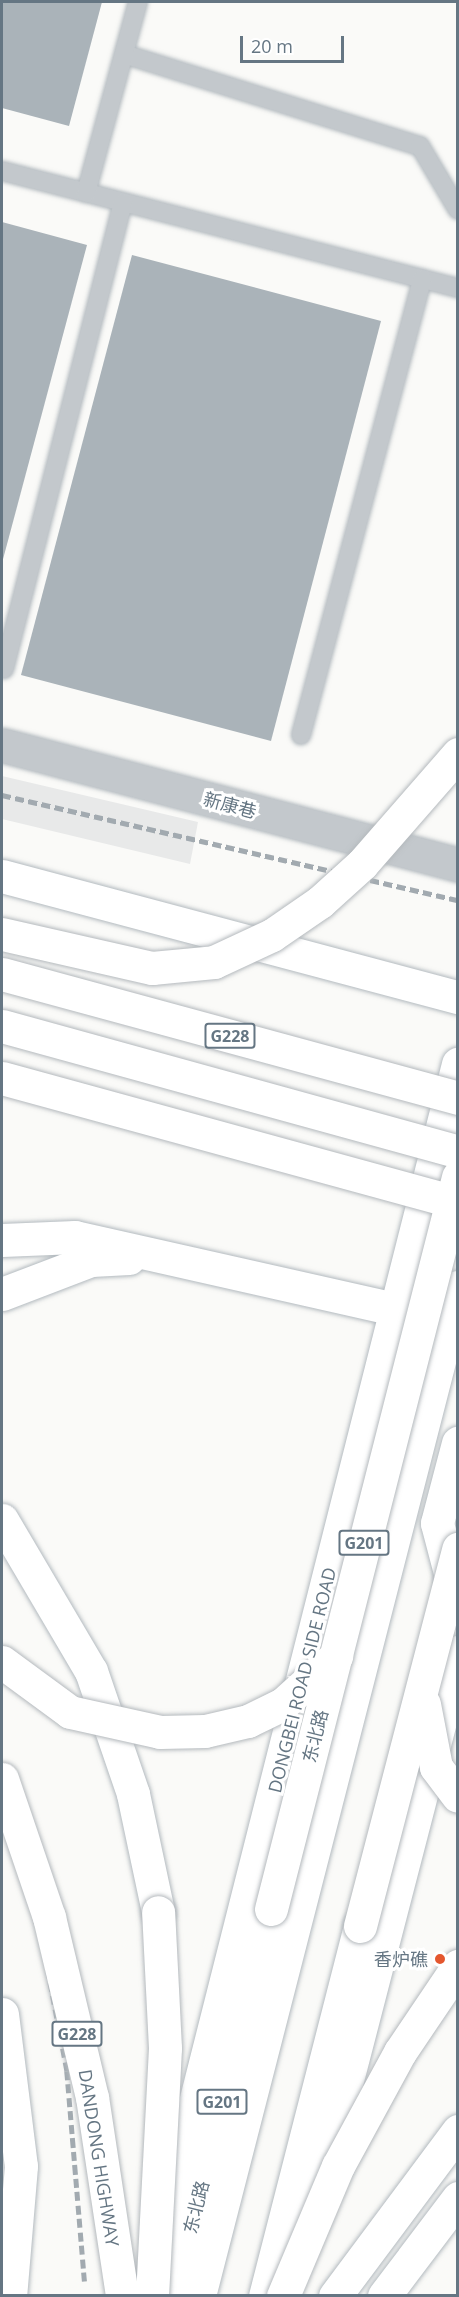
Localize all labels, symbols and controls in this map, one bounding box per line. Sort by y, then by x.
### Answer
scale bar [243,24,346,62]
text: 20 m [251,34,293,58]
street label: 新康巷 [201,788,259,822]
road number: G228 [203,1023,257,1049]
road number: G201 [337,1530,391,1556]
street label: DONGBEI ROAD SIDE ROAD [264,1565,340,1795]
street label: 东北路 [298,1707,332,1765]
place label: 香炉礁 [374,1948,428,1970]
marker: 香炉礁 [433,1952,447,1966]
road number: G228 [50,2021,104,2047]
street label: DANDONG HIGHWAY [74,2068,124,2248]
road number: G201 [195,2089,249,2115]
street label: 东北路 [179,2178,213,2236]

